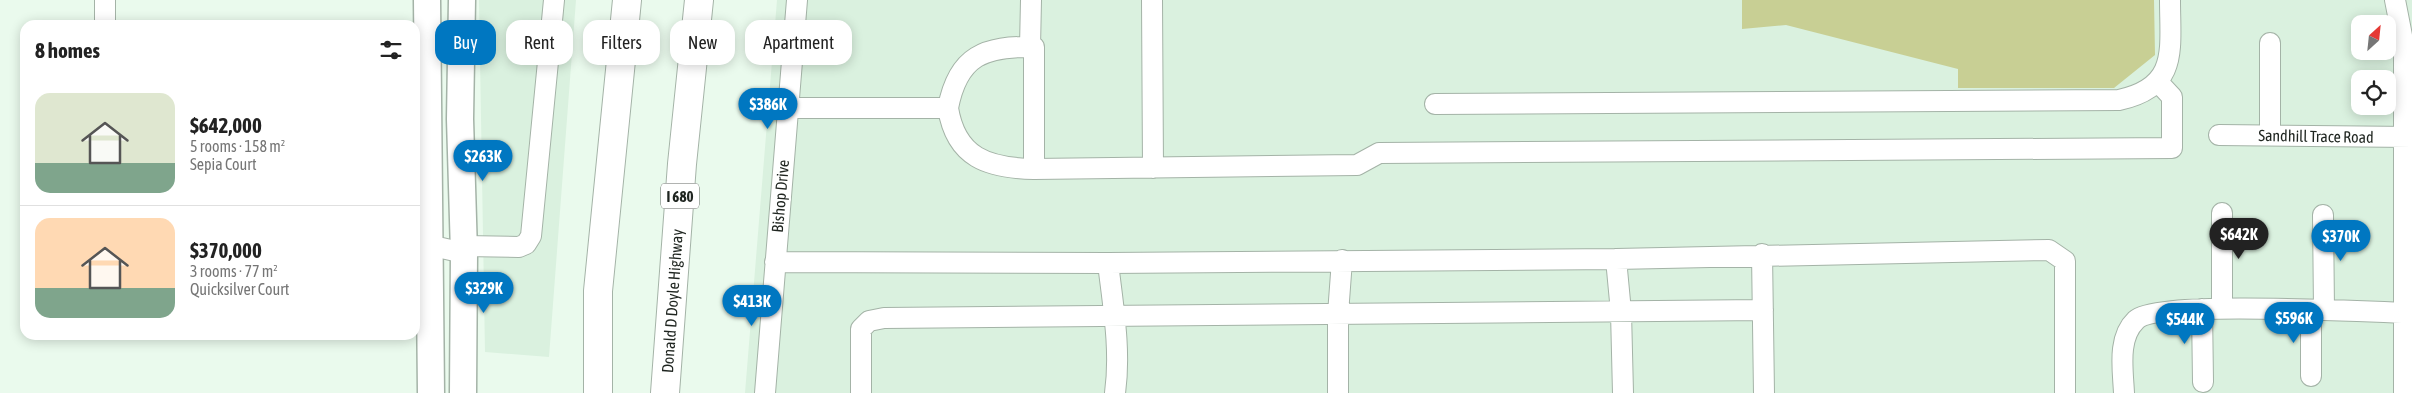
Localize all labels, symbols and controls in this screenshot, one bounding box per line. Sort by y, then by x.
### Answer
north arrow [2351,15,2396,60]
map controls [2351,15,2396,115]
chip: Buy [435,20,496,65]
chip: Rent [506,20,573,65]
chip: Filters [583,20,660,65]
chip: New [670,20,735,65]
chip: Apartment [745,20,852,65]
icon: filters [377,36,405,64]
text: 8 homes [35,38,100,62]
button: locate [2351,70,2396,115]
pin: $386K [733,88,803,130]
text: $386K [749,95,787,113]
icon: home [75,113,135,173]
text: $642,000 [190,113,262,137]
street label: Sandhill Trace Road [2258,126,2374,146]
text: 5 rooms · 158 m² [190,137,285,155]
pin: $263K [448,140,518,182]
text: $263K [464,147,502,165]
text: Sepia Court [190,155,257,173]
street label: Bishop Drive [768,159,793,233]
road number: I 680 [661,184,699,208]
pin: $642K [2204,218,2274,260]
pin: $370K [2306,220,2376,262]
text: $642K [2220,225,2258,243]
text: $370K [2322,227,2360,245]
street label: Donald D Doyle Highway [658,228,687,374]
icon: home [75,238,135,298]
text: $370,000 [190,238,262,262]
text: 3 rooms · 77 m² [190,262,278,280]
pin: $329K [449,272,519,314]
text: $329K [465,279,503,297]
text: Quicksilver Court [190,280,289,298]
pin: $413K [717,284,787,327]
text: $413K [733,292,771,310]
pin: $544K [2150,302,2220,345]
pin: $596K [2259,302,2329,344]
text: $596K [2275,309,2313,327]
text: $544K [2166,310,2204,328]

